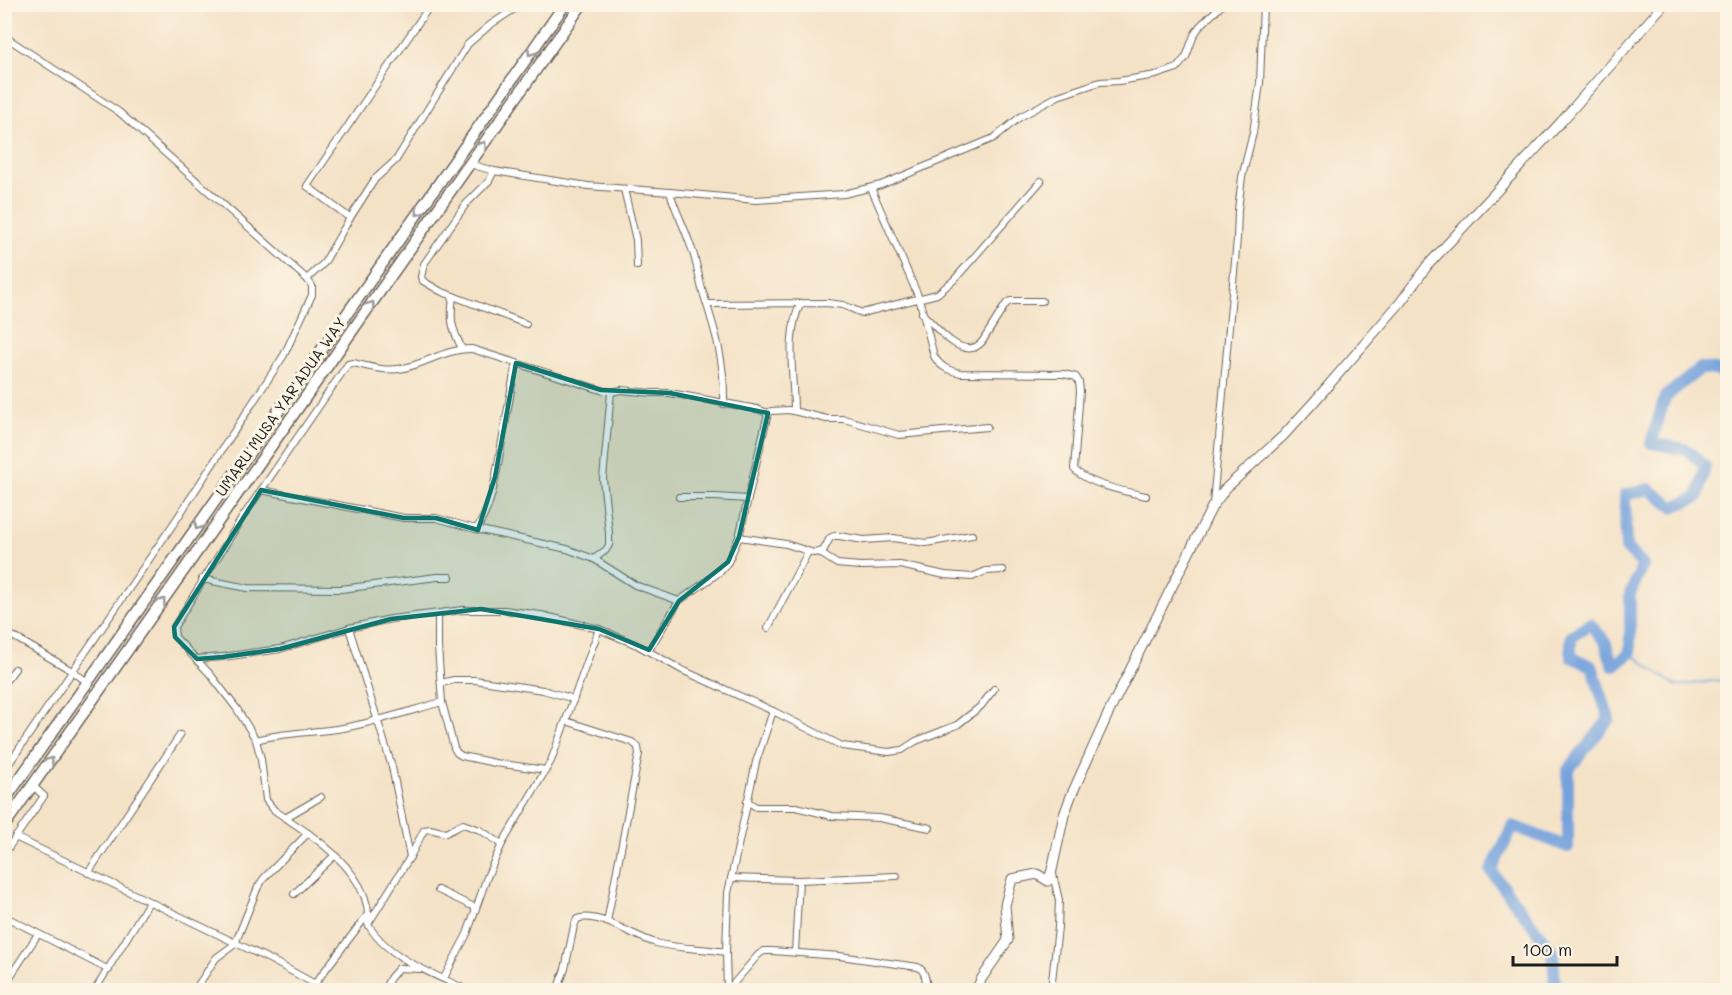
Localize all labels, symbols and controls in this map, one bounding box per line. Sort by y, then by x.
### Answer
one-way arrow [527,46,538,57]
one-way arrow [476,141,487,152]
one-way arrow [415,205,426,216]
one-way arrow [364,300,375,311]
street label: UMARU MUSA YAR'ADUA WAY [210,313,350,500]
one-way arrow [194,519,205,530]
one-way arrow [155,597,166,608]
one-way arrow [43,757,54,768]
scale bar [1513,929,1616,967]
text: 100 m [1522,937,1572,961]

